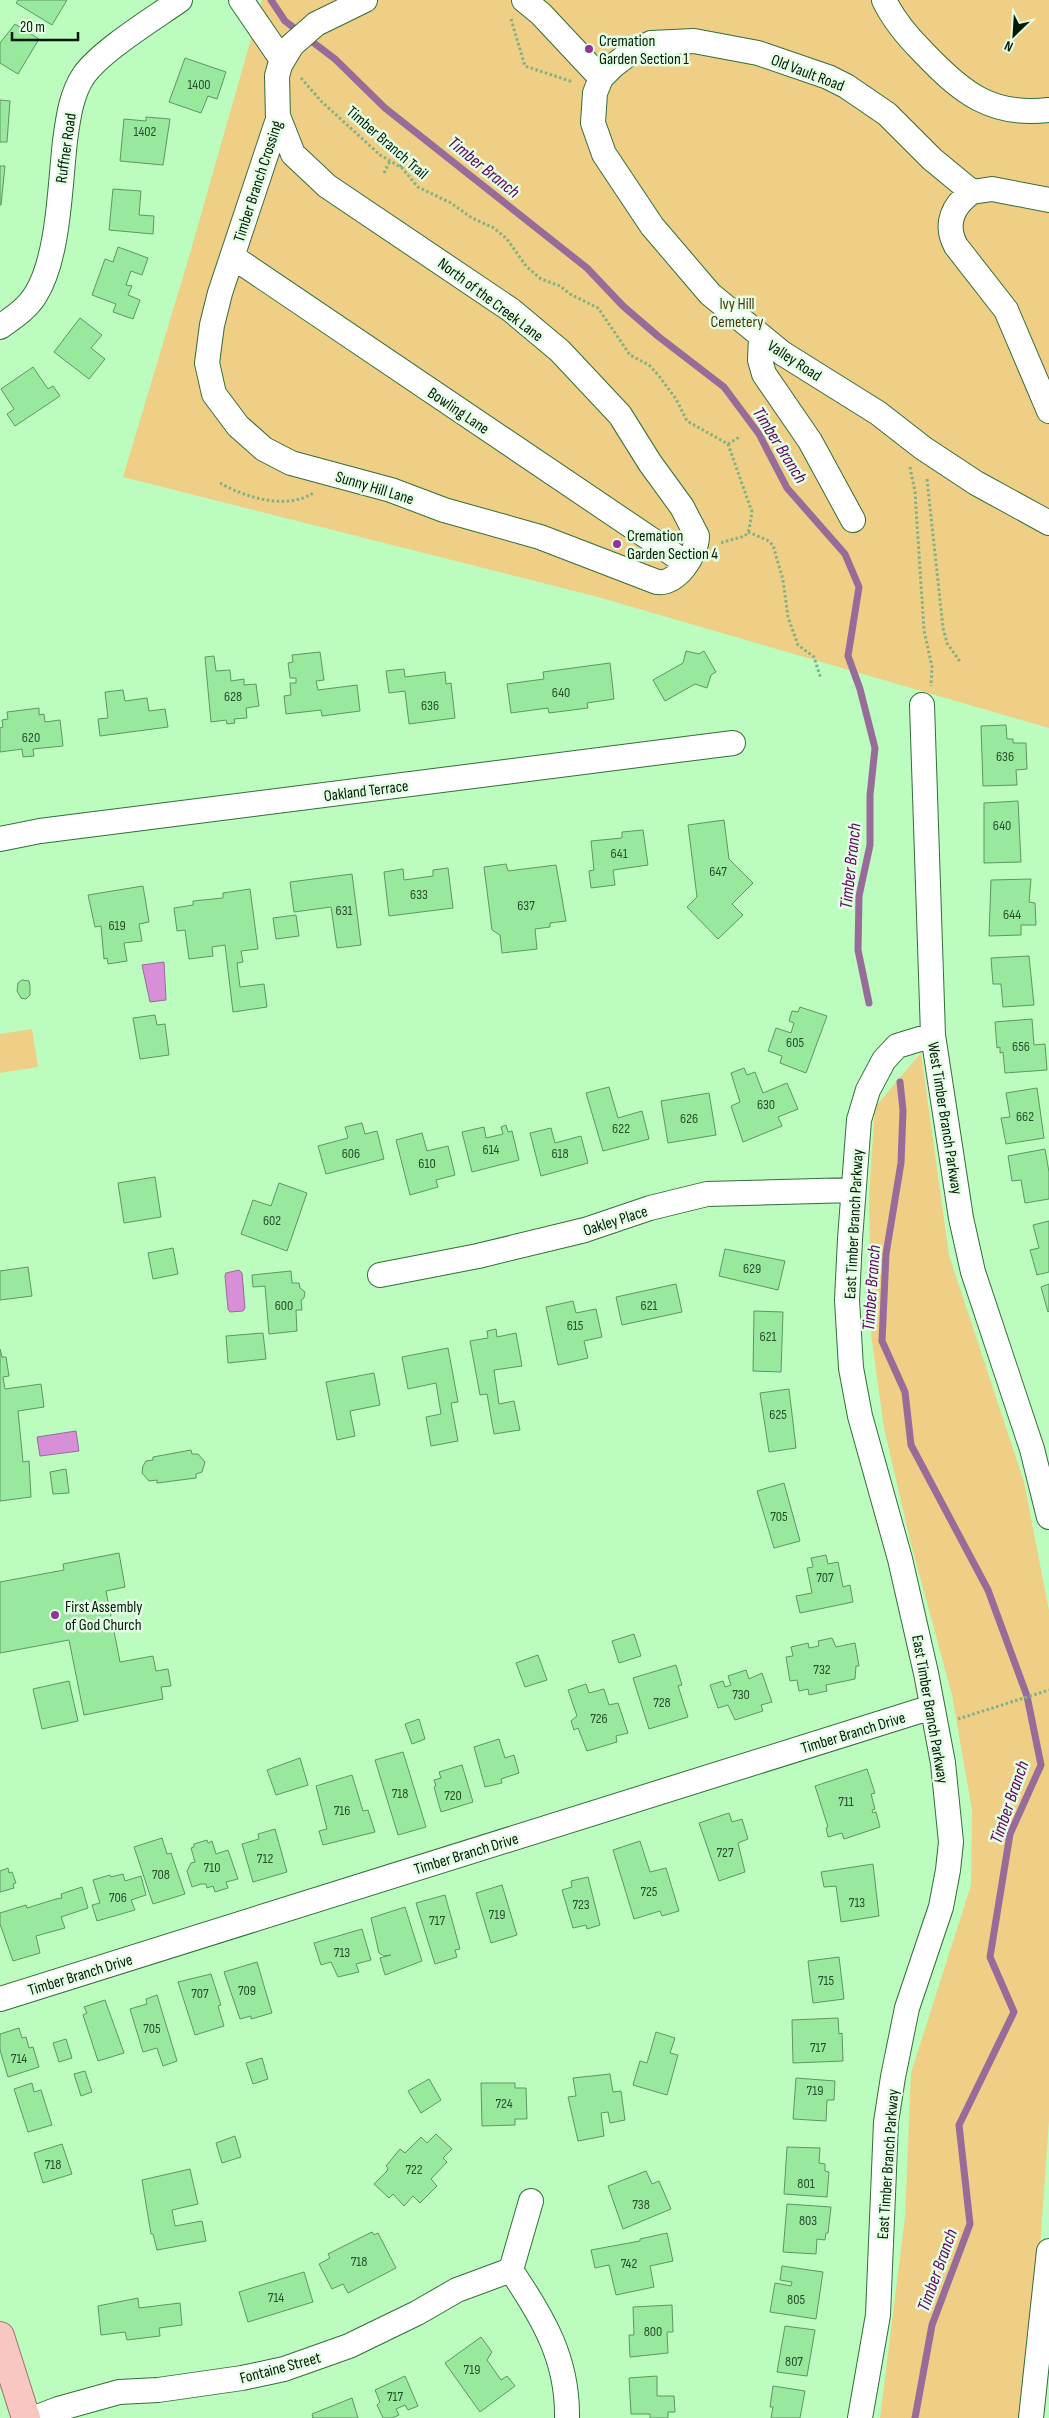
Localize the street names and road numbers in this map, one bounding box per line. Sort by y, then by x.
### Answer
street label: Old Vault Road [768,51,847,96]
street label: Timber Branch Trail [342,103,432,184]
street label: Ruffner Road [52,112,81,184]
street label: Timber Branch Crossing [230,118,287,245]
street label: North of the Creek Lane [434,254,547,346]
street label: Valley Road [764,337,825,386]
street label: Bowling Lane [424,384,493,439]
street label: Sunny Hill Lane [333,468,416,509]
street label: Oakland Terrace [323,777,410,806]
street label: West Timber Branch Parkway [923,1041,966,1196]
street label: East Timber Branch Parkway [841,1149,868,1300]
street label: Oakley Place [581,1202,650,1241]
street label: East Timber Branch Parkway [907,1634,952,1785]
street label: Timber Branch Drive [799,1709,908,1758]
street label: Timber Branch Drive [412,1830,521,1879]
street label: Timber Branch Drive [26,1951,135,2000]
street label: East Timber Branch Parkway [874,2088,903,2240]
street label: Fontaine Street [238,2349,323,2388]

